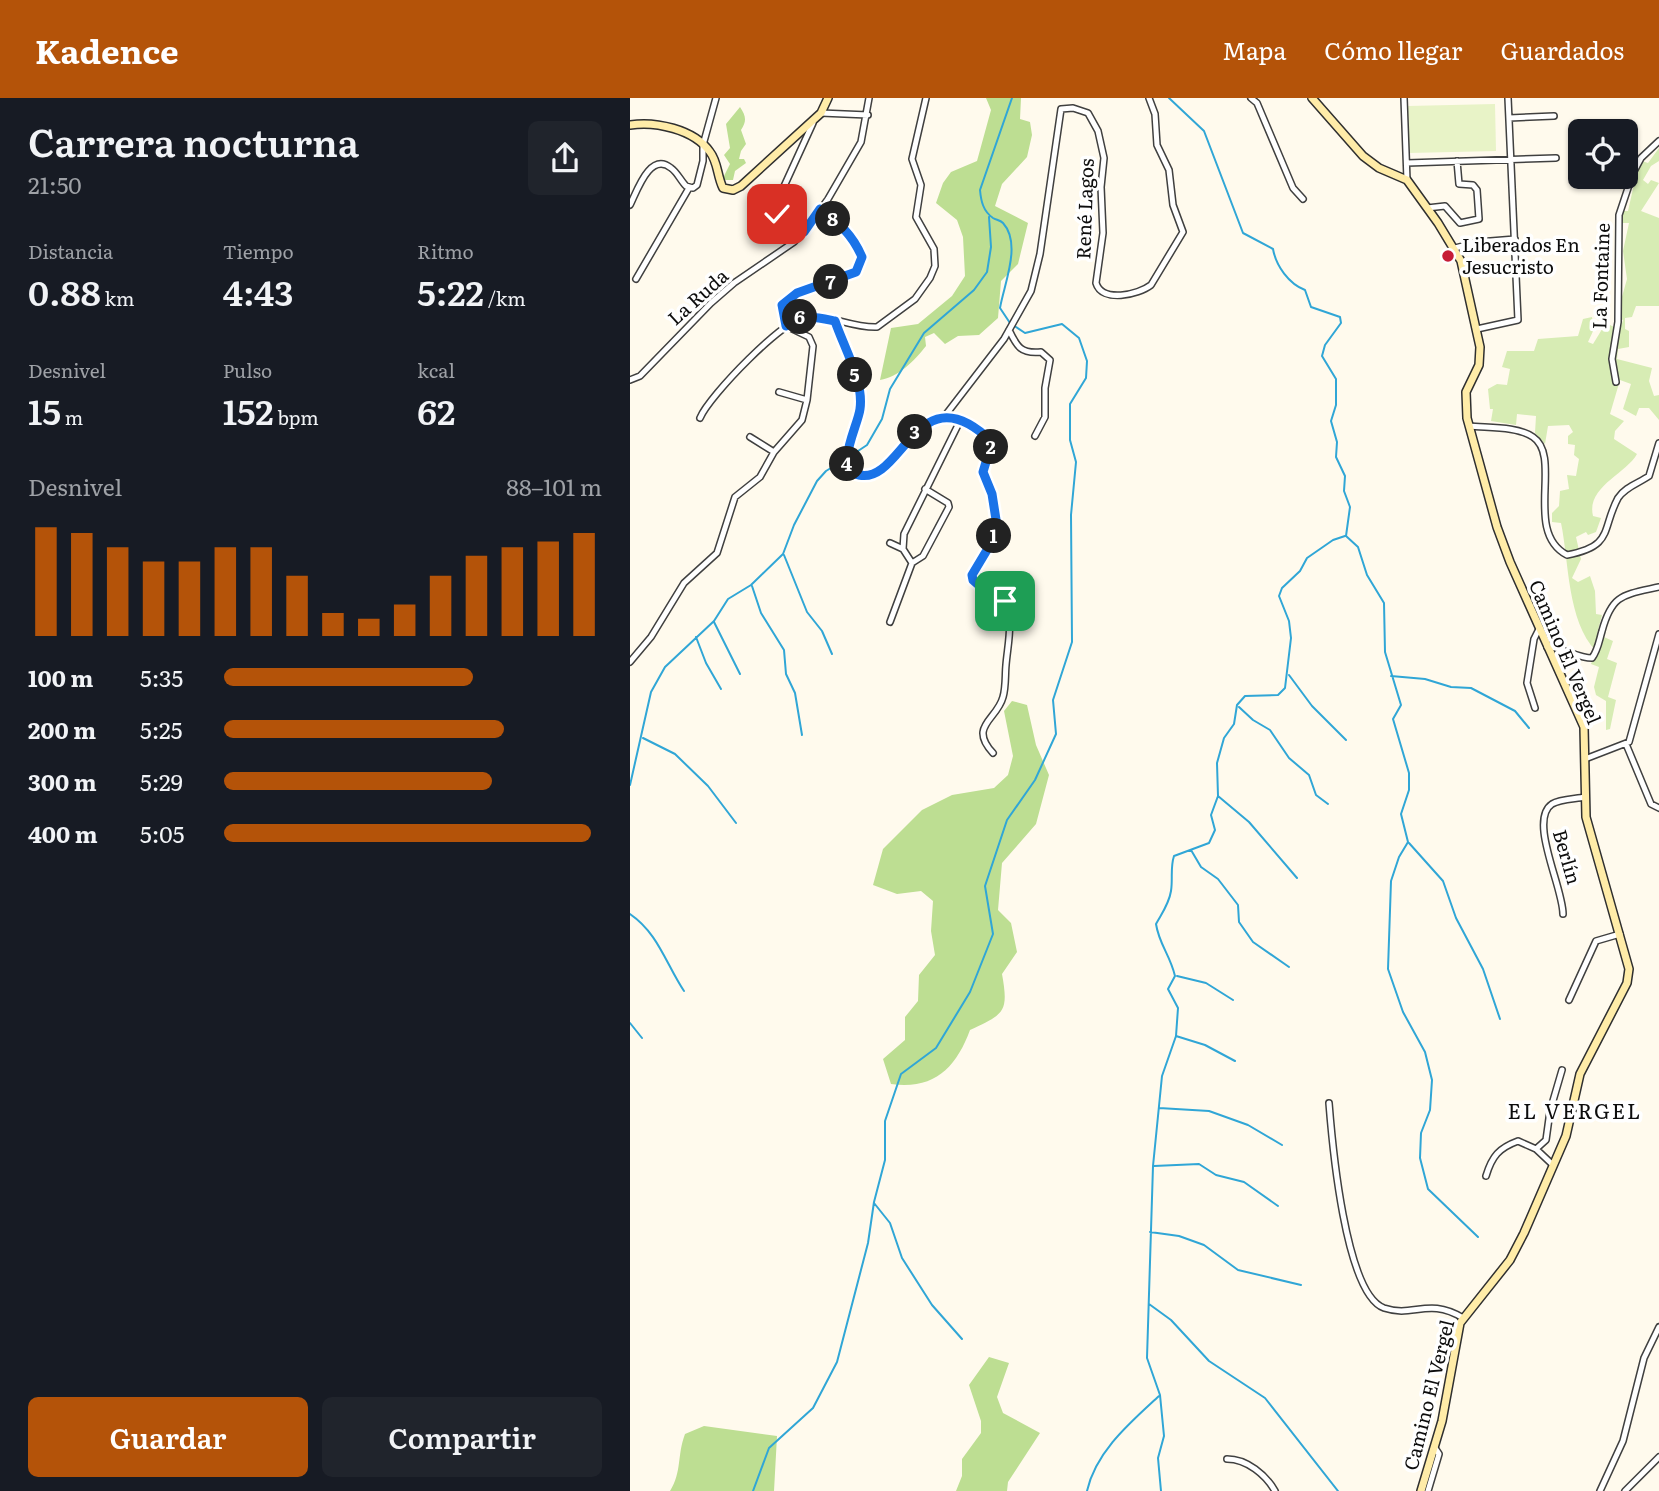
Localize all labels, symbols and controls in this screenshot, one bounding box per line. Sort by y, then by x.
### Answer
text: Kadence [35,25,179,74]
text: Mapa [1222,32,1286,67]
text: Cómo llegar [1324,32,1462,67]
text: Guardados [1500,32,1624,67]
text: Carrera nocturna [28,112,359,169]
map controls [1568,119,1638,189]
button: locate [1568,119,1638,189]
button: share [528,121,602,195]
street label: René Lagos [1068,158,1100,260]
text: 21:50 [28,167,82,201]
pin [747,184,807,244]
icon: check [758,195,796,233]
pin: 8 [816,202,850,236]
text: 8 [827,204,838,232]
street label: La Fontaine [1584,222,1616,330]
place label: Liberados En Jesucristo [1462,230,1580,280]
text: Distancia [28,237,113,265]
text: Tiempo [223,237,294,265]
text: Ritmo [417,237,474,265]
marker: Liberados En Jesucristo [1440,248,1456,264]
street label: La Ruda [661,261,734,331]
pin: 7 [814,264,848,300]
text: 0.88 [28,265,101,317]
text: 4:43 [223,265,294,317]
text: 5:22 [417,265,484,317]
text: 7 [825,267,836,295]
text: km [101,284,134,312]
text: /km [484,284,526,312]
pin: 6 [782,300,818,334]
text: 6 [794,302,805,330]
text: Desnivel [28,356,106,384]
text: Pulso [223,356,272,384]
text: kcal [417,356,455,384]
pin: 5 [838,358,873,392]
text: 5 [849,360,860,388]
text: 15 [28,384,61,436]
text: 152 [223,384,274,436]
text: 62 [417,384,455,436]
text: m [61,403,83,431]
text: bpm [274,403,319,431]
pin: 3 [898,414,932,450]
text: 3 [909,417,920,445]
pin: 2 [974,430,1008,464]
text: 2 [985,432,996,460]
pin: 4 [830,446,864,482]
text: 4 [841,449,852,477]
text: Desnivel [28,469,122,503]
text: 88–101 m [506,469,602,503]
pin: 1 [976,518,1012,554]
text: 1 [990,521,997,549]
pin [975,571,1035,631]
street label: Camino El Vergel [1523,575,1609,728]
icon: arrive [986,582,1024,620]
text: 100 m [28,660,93,694]
text: 5:35 [140,660,183,694]
text: 200 m [28,712,96,746]
text: 5:25 [140,712,182,746]
text: 300 m [28,764,97,798]
text: 5:29 [140,764,183,798]
text: 400 m [28,816,98,850]
text: 5:05 [140,816,184,850]
street label: Berlín [1547,826,1589,888]
district label: EL VERGEL [1508,1094,1642,1125]
street label: Camino El Vergel [1396,1316,1460,1473]
button: Guardar [28,1397,308,1477]
button: Compartir [322,1397,602,1477]

